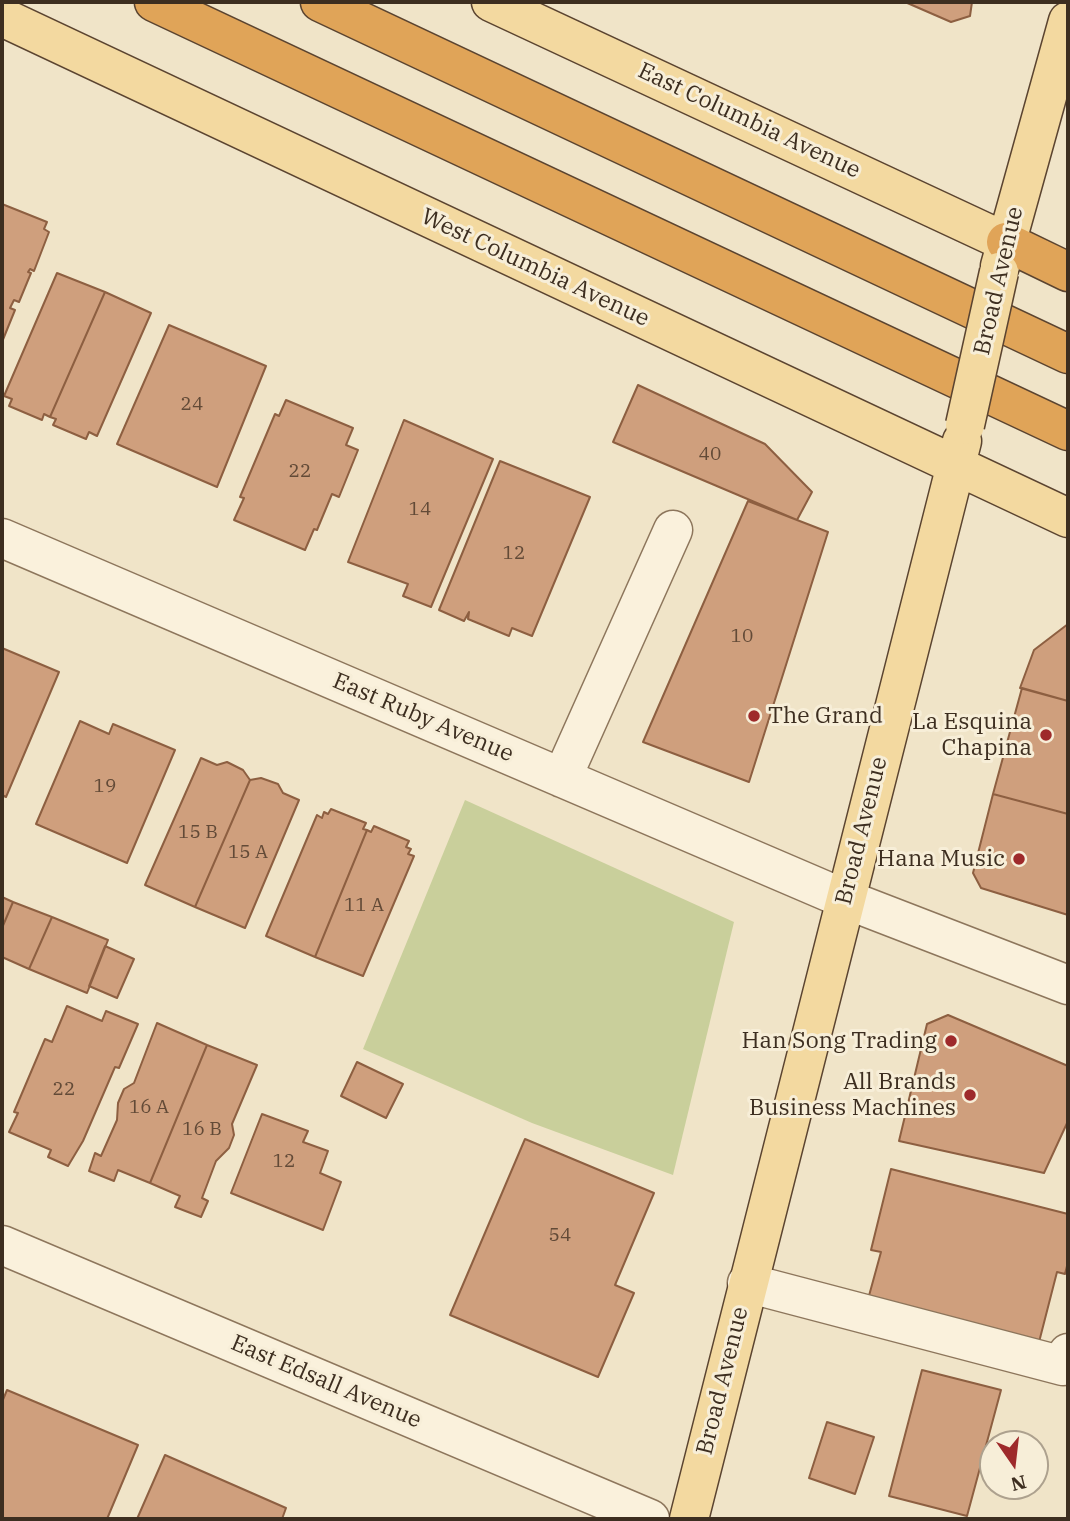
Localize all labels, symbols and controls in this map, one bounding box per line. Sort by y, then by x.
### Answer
street label: East Columbia Avenue [633,57,865,185]
street label: West Columbia Avenue [417,203,653,333]
street label: Broad Avenue [969,204,1029,358]
house number: 24 [181,394,203,416]
house number: 40 [699,444,721,466]
house number: 22 [289,461,311,483]
house number: 14 [409,499,431,521]
house number: 12 [503,543,525,565]
house number: 10 [731,626,753,648]
street label: East Ruby Avenue [329,667,517,769]
place label: The Grand [768,702,883,730]
marker: The Grand [746,708,762,724]
place label: La Esquina Chapina [912,708,1032,762]
marker: La Esquina Chapina [1038,727,1054,743]
street label: Broad Avenue [830,754,894,908]
house number: 19 [94,776,116,798]
house number: 15 B [178,822,218,844]
house number: 15 A [228,842,268,864]
place label: Hana Music [877,845,1005,873]
marker: Hana Music [1011,851,1027,867]
house number: 11 A [344,895,384,917]
place label: Han Song Trading [741,1027,937,1055]
marker: Han Song Trading [943,1033,959,1049]
place label: All Brands Business Machines [749,1068,956,1122]
house number: 22 [53,1079,75,1101]
marker: All Brands Business Machines [962,1087,978,1103]
house number: 16 A [129,1097,169,1119]
house number: 16 B [182,1119,222,1141]
house number: 12 [273,1151,295,1173]
house number: 54 [549,1225,571,1247]
street label: Broad Avenue [691,1304,755,1458]
street label: East Edsall Avenue [227,1329,425,1435]
north arrow [979,1430,1049,1500]
text: N [1008,1470,1029,1497]

